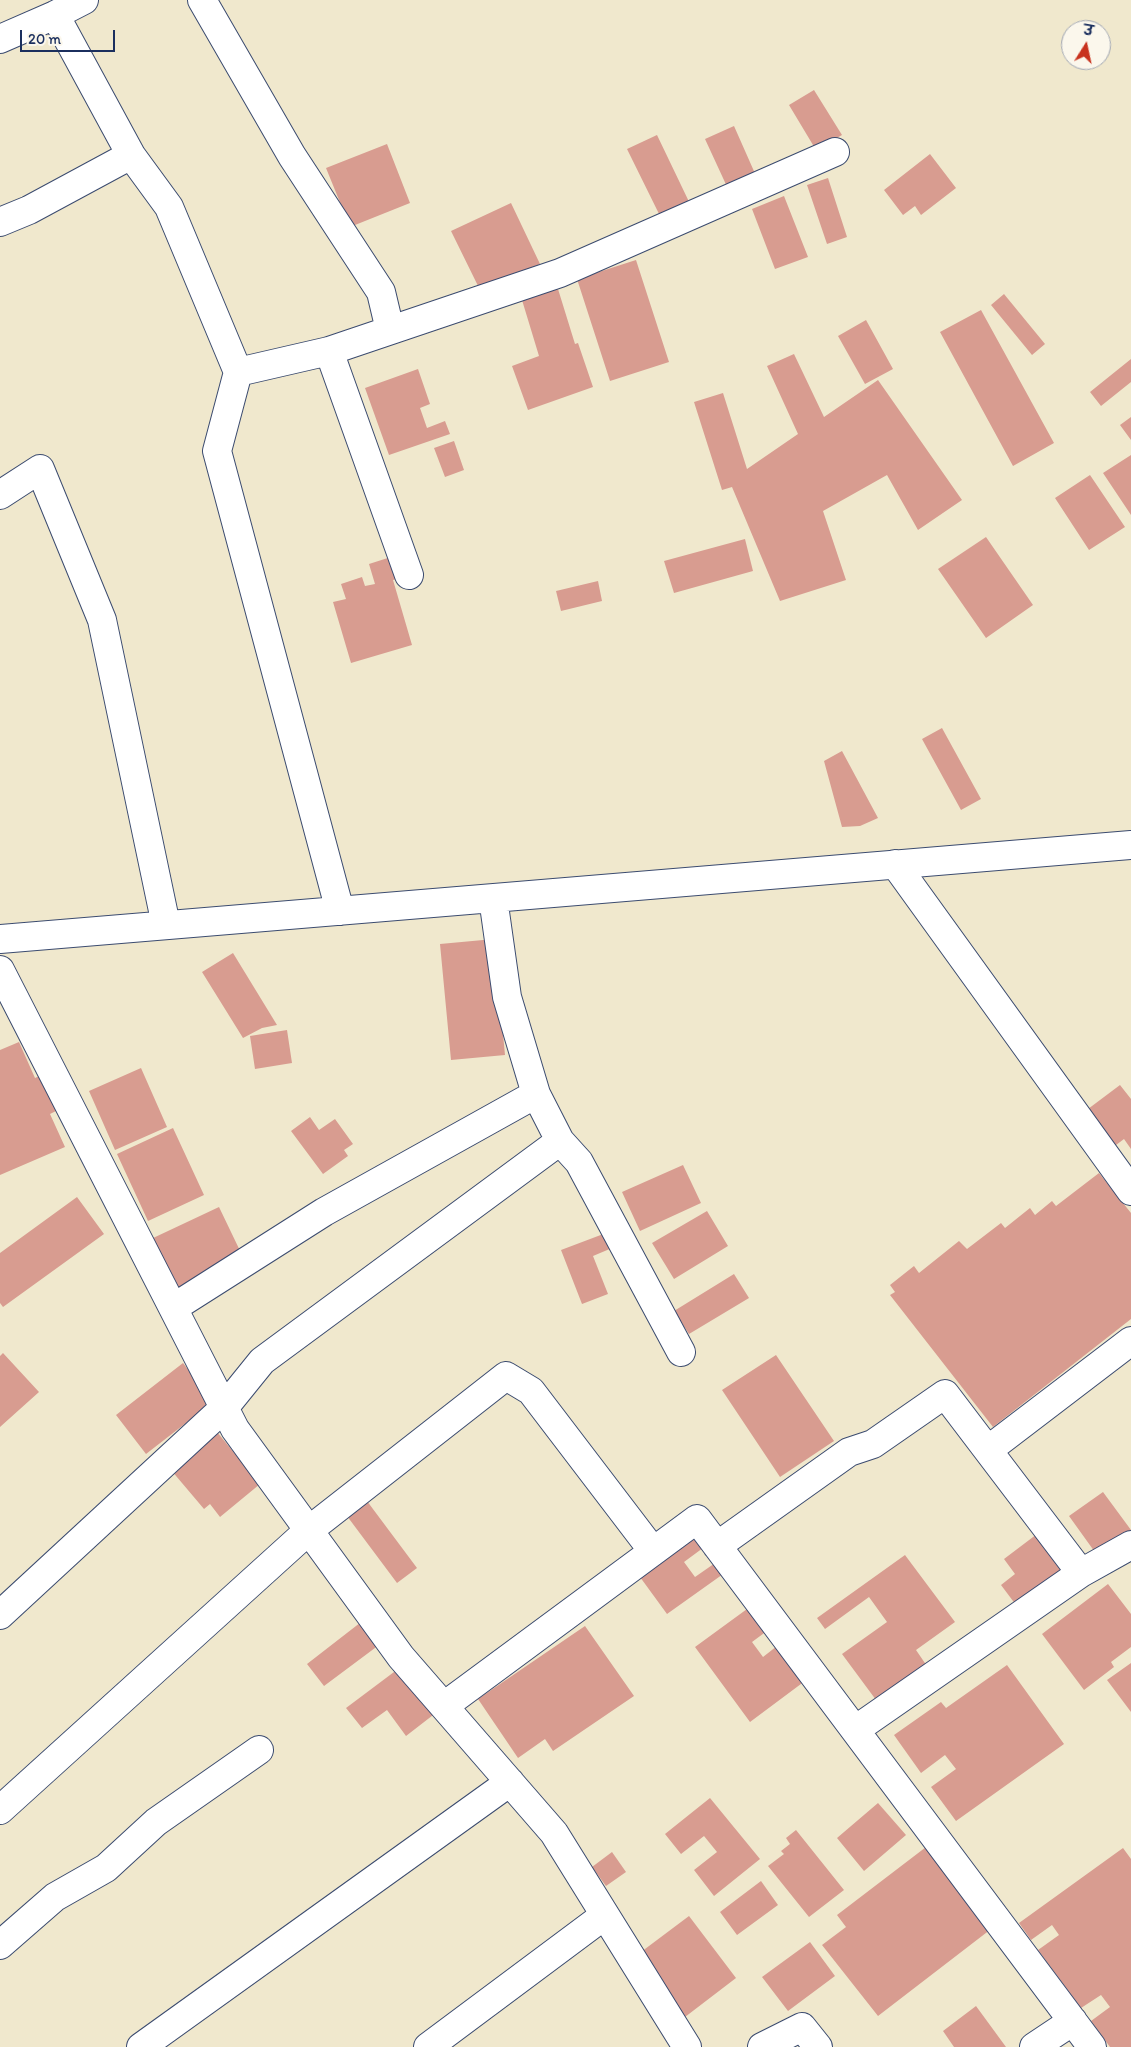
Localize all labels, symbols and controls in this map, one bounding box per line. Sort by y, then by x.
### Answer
scale bar [22,20,118,52]
north arrow [1061,20,1111,70]
text: उ [1082,22,1095,40]
text: 20 m [28,30,61,48]

